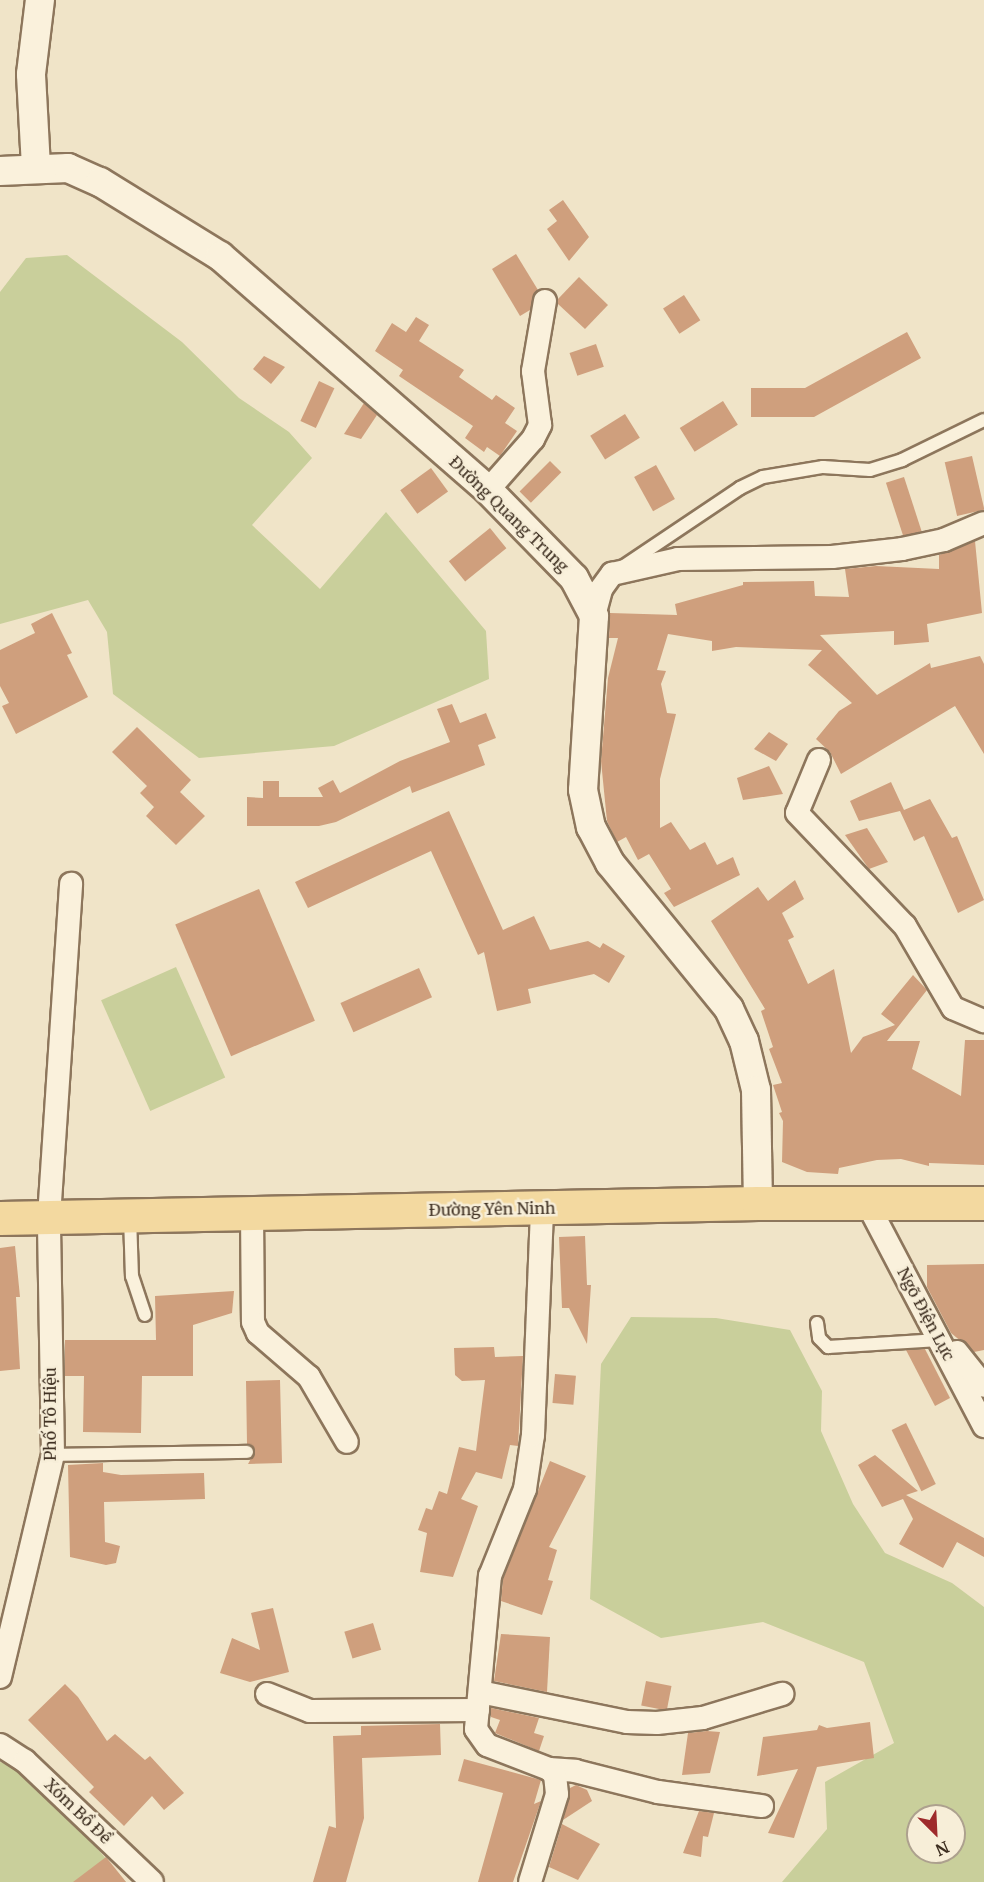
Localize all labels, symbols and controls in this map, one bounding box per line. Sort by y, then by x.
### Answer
street label: Đường Quang Trung [445,452,573,576]
street label: Đường Yên Ninh [428,1198,556,1220]
street label: Ngõ Điện Lực [893,1264,959,1364]
street label: Phố Tô Hiệu [40,1367,60,1461]
street label: Xóm Bồ Đề [41,1775,115,1847]
north arrow [906,1804,966,1864]
text: N [933,1837,952,1860]

